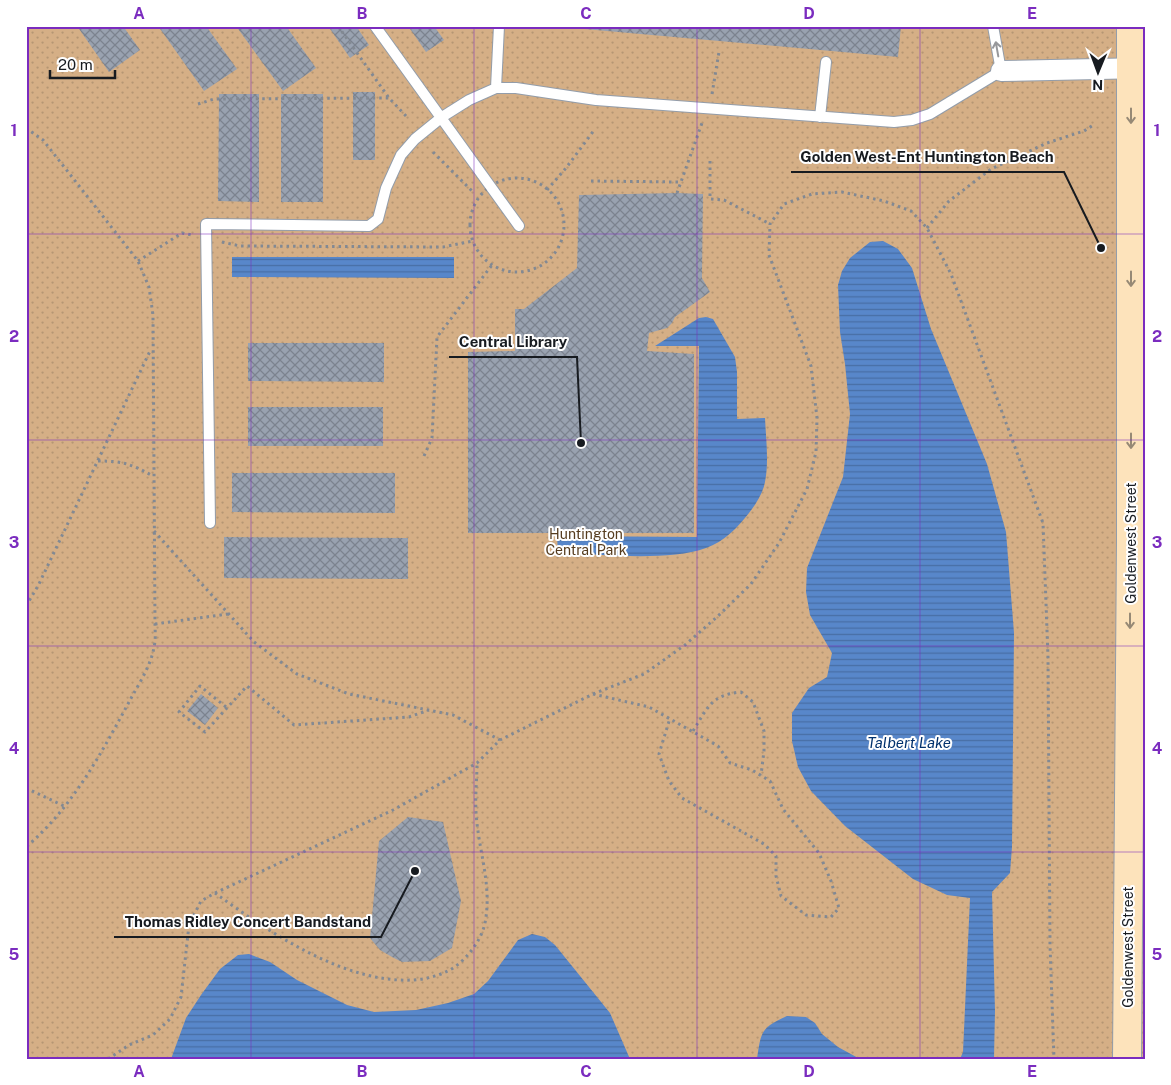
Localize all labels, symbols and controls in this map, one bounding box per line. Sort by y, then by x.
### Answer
text: A [133,4,145,23]
text: B [357,4,368,23]
text: C [580,4,592,23]
text: D [803,4,815,23]
text: E [1027,4,1037,23]
one-way arrow [991,41,1001,57]
scale bar [50,48,115,80]
north arrow [1074,48,1124,98]
text: 20 m [58,56,93,73]
text: N [1092,77,1103,93]
one-way arrow [1126,108,1136,124]
text: 1 [11,121,17,140]
text: 1 [1154,121,1160,140]
callout: Golden West-Ent Huntington Beach [791,142,1064,172]
text: Golden West-Ent Huntington Beach [800,148,1054,165]
one-way arrow [1126,270,1136,287]
text: 2 [9,327,19,346]
callout: Central Library [449,327,577,357]
text: 2 [1152,327,1162,346]
text: Central Library [459,333,568,350]
one-way arrow [1126,433,1136,449]
street label: Goldenwest Street [1123,482,1139,604]
park label: Huntington Central Park [545,526,627,558]
text: 3 [9,533,19,552]
text: 3 [1152,533,1162,552]
one-way arrow [1125,613,1135,629]
water label: Talbert Lake [867,734,951,751]
text: 4 [9,739,20,758]
text: 4 [1152,739,1163,758]
street label: Goldenwest Street [1120,886,1136,1008]
callout: Thomas Ridley Concert Bandstand [114,907,381,937]
text: Thomas Ridley Concert Bandstand [125,913,371,930]
text: 5 [9,945,20,964]
text: 5 [1152,945,1163,964]
text: A [133,1062,145,1081]
text: B [357,1062,368,1081]
text: C [580,1062,592,1081]
text: D [803,1062,815,1081]
text: E [1027,1062,1037,1081]

